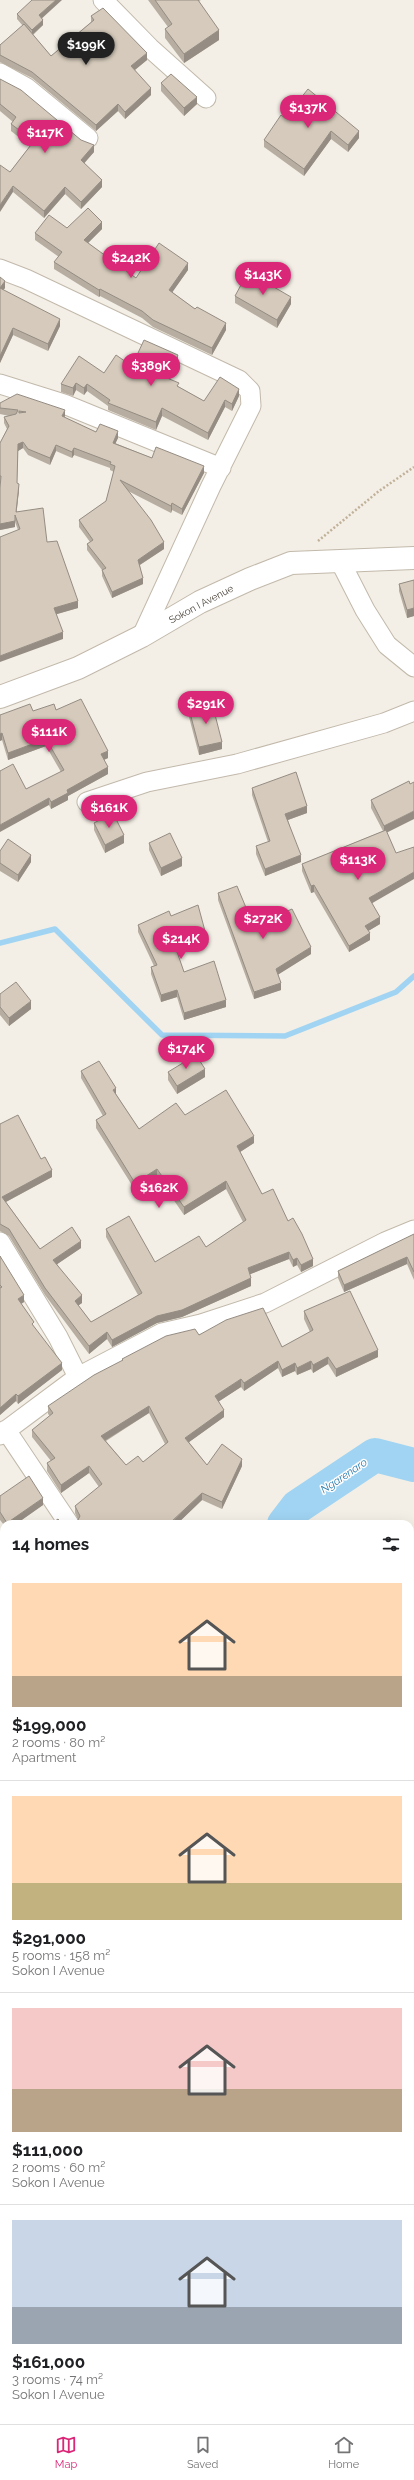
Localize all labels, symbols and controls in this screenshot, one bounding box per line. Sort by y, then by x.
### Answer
pin: $199K [58,32,114,66]
text: $199K [67,37,105,52]
pin: $137K [280,95,336,129]
text: $137K [289,100,327,115]
pin: $117K [17,120,73,154]
text: $117K [26,125,64,140]
pin: $242K [103,245,159,279]
text: $242K [111,250,151,265]
pin: $143K [235,262,291,296]
text: $143K [244,267,282,282]
pin: $389K [123,353,179,387]
text: $389K [131,358,171,373]
street label: Sokon I Avenue [167,582,235,626]
pin: $291K [178,691,234,725]
text: $291K [187,696,225,711]
pin: $111K [21,719,77,753]
text: $111K [31,724,67,739]
pin: $161K [81,795,137,829]
text: $161K [90,800,128,815]
pin: $113K [330,847,386,881]
text: $113K [339,852,377,867]
pin: $272K [235,906,291,940]
text: $272K [244,911,282,926]
pin: $214K [153,926,209,960]
text: $214K [162,931,200,946]
pin: $174K [158,1036,214,1070]
text: $174K [167,1041,205,1056]
pin: $162K [131,1175,187,1209]
text: $162K [140,1180,178,1195]
water label: Ngarenaro [318,1456,370,1496]
icon: filters [380,1533,402,1555]
text: 14 homes [12,1534,89,1554]
icon: home [171,1609,243,1681]
text: $199,000 [12,1715,86,1735]
text: 2 rooms · 80 m² [12,1735,105,1750]
text: Apartment [12,1750,76,1765]
icon: home [171,1822,243,1894]
text: $291,000 [12,1928,86,1948]
text: 5 rooms · 158 m² [12,1948,110,1963]
text: Sokon I Avenue [12,1963,105,1978]
icon: home [171,2034,243,2106]
text: $111,000 [12,2140,83,2160]
text: 2 rooms · 60 m² [12,2160,105,2175]
text: Sokon I Avenue [12,2175,105,2190]
icon: home [171,2246,243,2318]
text: $161,000 [12,2352,85,2372]
text: 3 rooms · 74 m² [12,2372,103,2387]
text: Sokon I Avenue [12,2387,105,2402]
tab: Map [55,2434,77,2471]
tab: Saved [187,2434,218,2471]
tab: Home [328,2434,359,2471]

